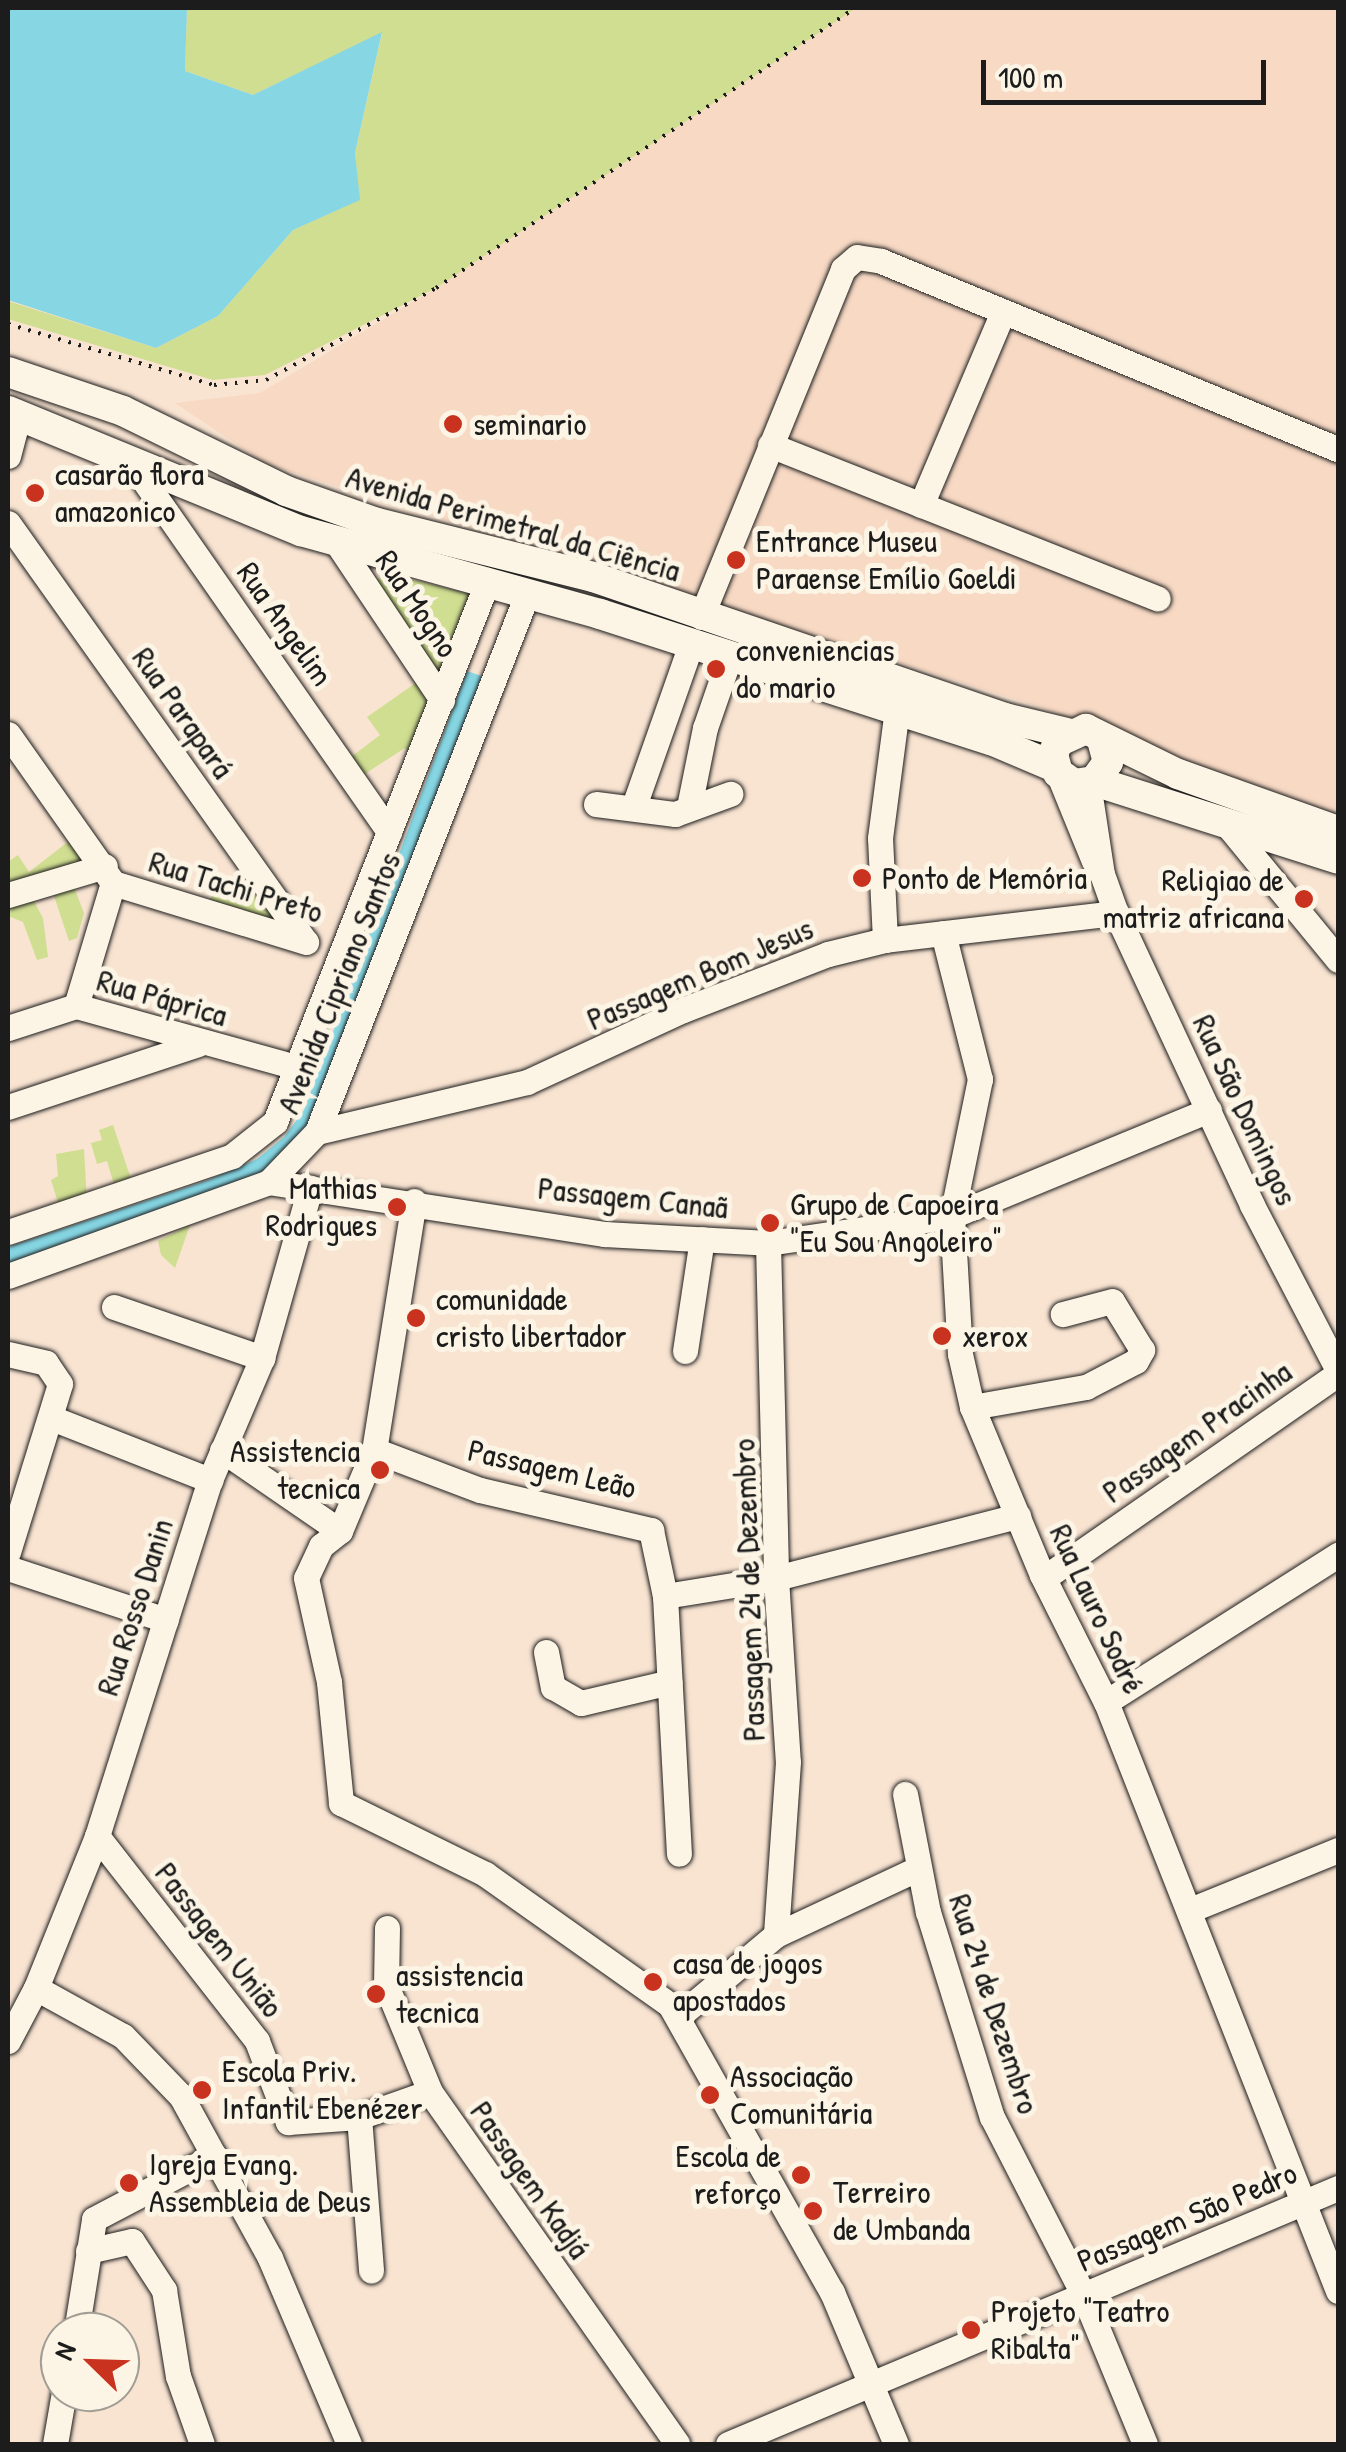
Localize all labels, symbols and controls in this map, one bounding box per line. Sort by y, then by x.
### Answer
scale bar [986,40,1271,102]
text: 100 m [998,57,1063,97]
place label: seminario [473,405,586,443]
marker: seminario [442,413,464,435]
place label: casarão flora amazonico [55,456,204,531]
street label: Avenida Perimetral da Ciência [342,458,684,590]
marker: casarão flora amazonico [24,482,46,504]
place label: Entrance Museu Paraense Emílio Goeldi [756,523,1017,598]
street label: Rua Mogno [367,543,467,665]
marker: Entrance Museu Paraense Emílio Goeldi [725,549,747,571]
street label: Rua Angelim [229,555,341,693]
place label: conveniencias do mario [736,632,895,707]
street label: Rua Parapará [124,640,242,786]
marker: conveniencias do mario [705,658,727,680]
street label: Rua Tachi Preto [145,842,327,932]
street label: Avenida Cipriano Santos [269,847,409,1119]
place label: Ponto de Memória [882,859,1087,897]
place label: Religiao de matriz africana [1103,862,1284,937]
marker: Ponto de Memória [851,867,873,889]
marker: Religiao de matriz africana [1293,888,1315,910]
street label: Passagem Bom Jesus [581,909,819,1039]
street label: Rua Páprica [93,961,231,1035]
street label: Rua São Domingos [1184,1009,1306,1211]
street label: Passagem Canaã [536,1169,730,1227]
place label: Mathias Rodrigues [266,1170,377,1245]
place label: Grupo de Capoeira "Eu Sou Angoleiro" [790,1186,1002,1261]
marker: Mathias Rodrigues [386,1196,408,1218]
marker: Grupo de Capoeira "Eu Sou Angoleiro" [759,1212,781,1234]
place label: comunidade cristo libertador [436,1281,627,1356]
marker: comunidade cristo libertador [405,1307,427,1329]
place label: xerox [962,1317,1029,1355]
marker: xerox [931,1325,953,1347]
street label: Passagem Pracinha [1095,1353,1299,1511]
street label: Passagem Leão [464,1431,640,1507]
place label: Assistencia tecnica [230,1433,360,1508]
street label: Passagem 24 de Dezembro [725,1438,773,1742]
marker: Assistencia tecnica [369,1459,391,1481]
street label: Rua Rosso Danin [88,1514,182,1700]
street label: Rua Lauro Sodré [1041,1518,1153,1700]
street label: Passagem União [147,1855,291,2025]
street label: Rua 24 de Dezembro [940,1889,1048,2119]
place label: casa de jogos apostados [673,1945,823,2020]
place label: assistencia tecnica [396,1957,523,2032]
marker: casa de jogos apostados [642,1971,664,1993]
marker: assistencia tecnica [365,1983,387,2005]
place label: Escola Priv. Infantil Ebenézer [222,2053,423,2128]
place label: Associação Comunitária [730,2058,872,2133]
marker: Escola Priv. Infantil Ebenézer [191,2079,213,2101]
marker: Associação Comunitária [699,2084,721,2106]
street label: Passagem Kadjá [462,2094,598,2266]
place label: Escola de reforço [676,2138,781,2213]
place label: Igreja Evang. Assembleia de Deus [149,2146,371,2221]
street label: Passagem São Pedro [1072,2154,1302,2280]
marker: Escola de reforço [790,2164,812,2186]
marker: Igreja Evang. Assembleia de Deus [118,2172,140,2194]
place label: Terreiro de Umbanda [833,2174,970,2249]
marker: Terreiro de Umbanda [802,2200,824,2222]
place label: Projeto "Teatro Ribalta" [991,2293,1169,2368]
north arrow [40,2312,140,2412]
marker: Projeto "Teatro Ribalta" [960,2319,982,2341]
text: N [44,2337,85,2365]

